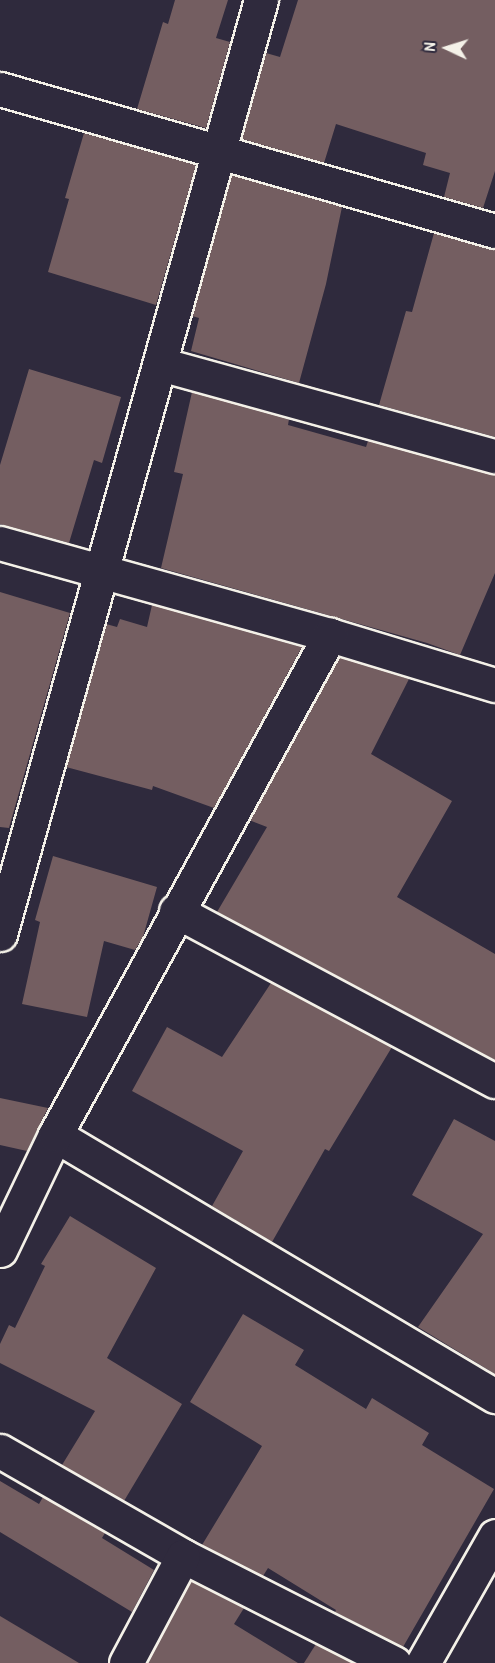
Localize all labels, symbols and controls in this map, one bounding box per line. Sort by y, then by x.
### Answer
north arrow [417,18,477,78]
text: N [418,42,440,52]

